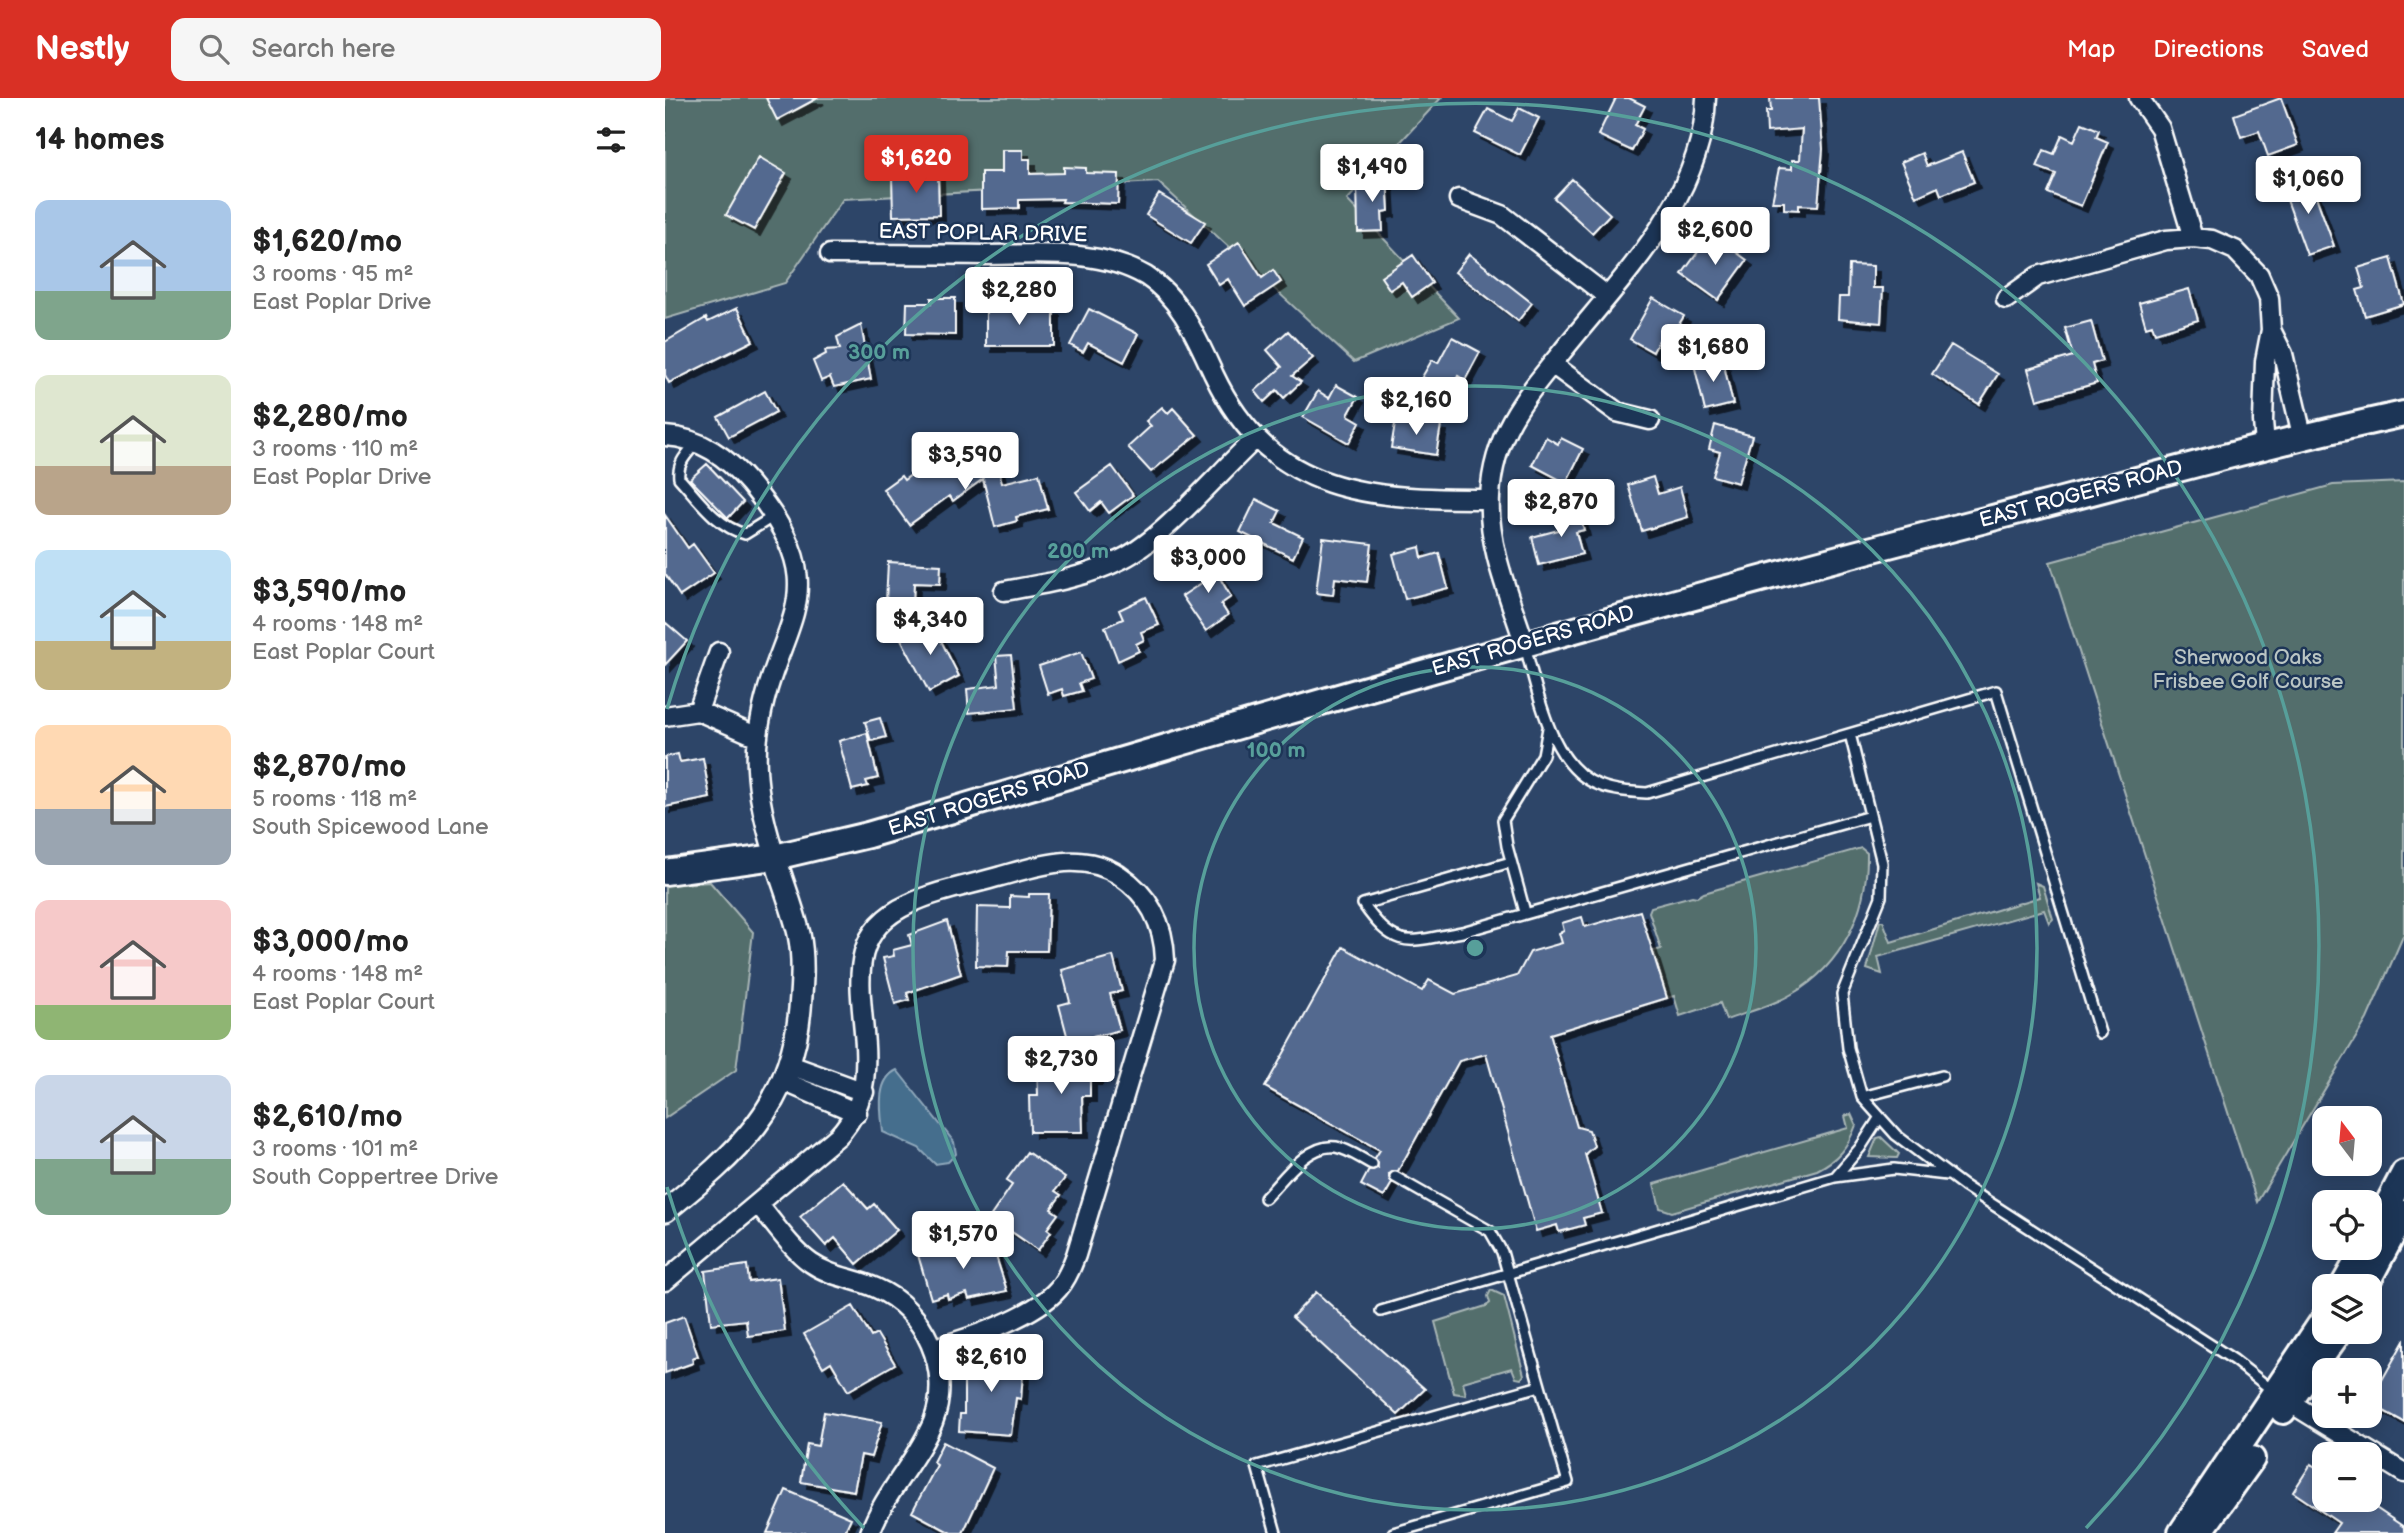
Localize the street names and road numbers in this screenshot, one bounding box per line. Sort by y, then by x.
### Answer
street label: EAST POPLAR DRIVE [878,219,1088,247]
street label: EAST ROGERS ROAD [1977,455,2185,533]
street label: EAST ROGERS ROAD [1429,600,1637,682]
street label: EAST ROGERS ROAD [885,756,1093,842]

